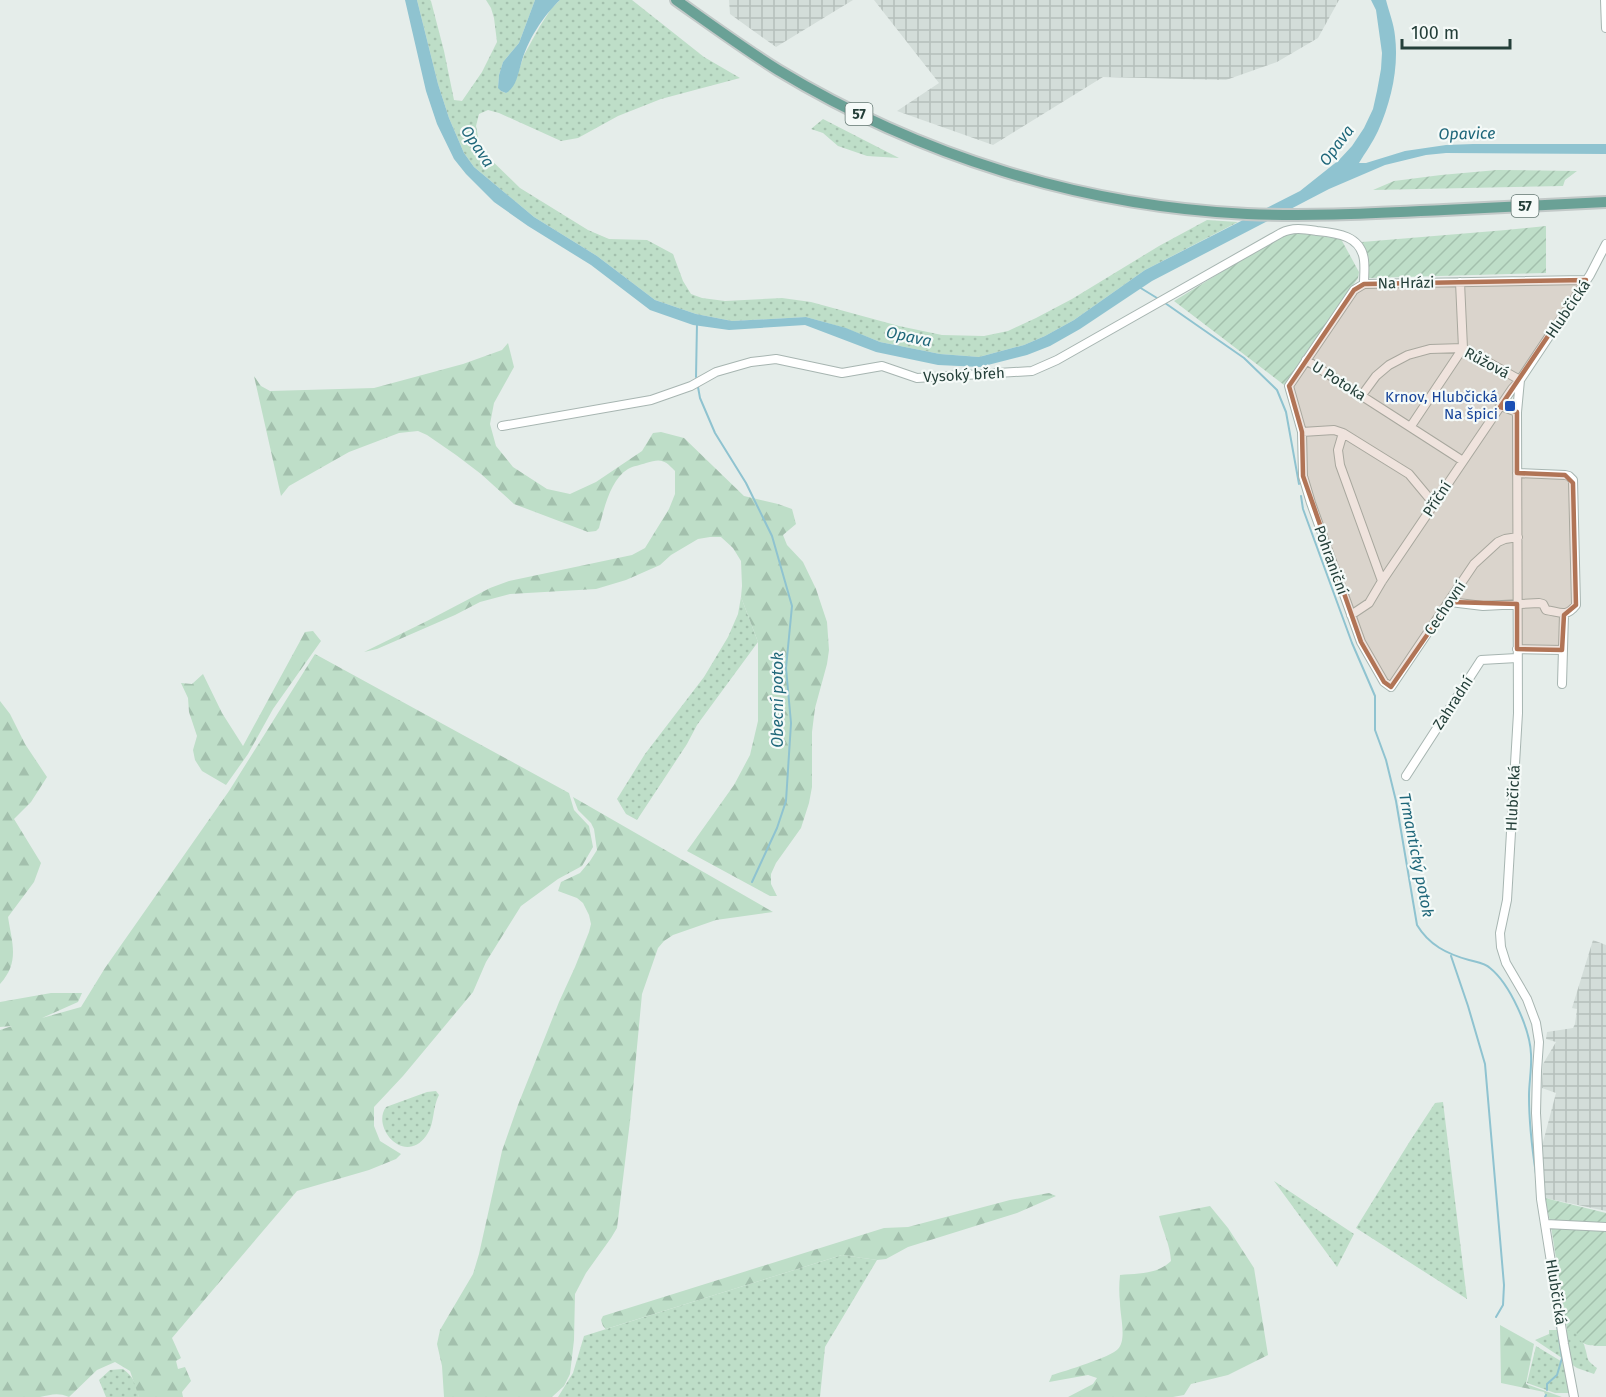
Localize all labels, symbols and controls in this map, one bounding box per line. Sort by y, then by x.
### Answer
scale bar [1402,12,1510,50]
text: 100 m [1411,22,1459,44]
road number: 57 [846,103,872,125]
water label: Opava [1315,121,1358,169]
water label: Opava [457,122,498,171]
water label: Opavice [1438,124,1496,143]
road number: 57 [1512,195,1538,217]
street label: Na Hrázi [1377,274,1435,292]
street label: Hlubčická [1542,276,1594,342]
water label: Opava [884,322,933,351]
street label: Růžová [1461,344,1513,382]
street label: U Potoka [1309,357,1369,405]
street label: Vysoký břeh [923,364,1005,386]
place label: Krnov, Hlubčická Na špici [1385,388,1498,423]
marker: Krnov, Hlubčická Na špici [1503,399,1517,413]
street label: Příční [1419,478,1455,520]
street label: Pohraniční [1310,523,1352,597]
street label: Cechovní [1420,578,1470,638]
water label: Obecní potok [768,652,787,748]
street label: Zahradní [1429,673,1477,733]
street label: Hlubčická [1502,764,1524,832]
water label: Trmantický potok [1395,791,1438,919]
street label: Hlubčická [1542,1258,1570,1326]

